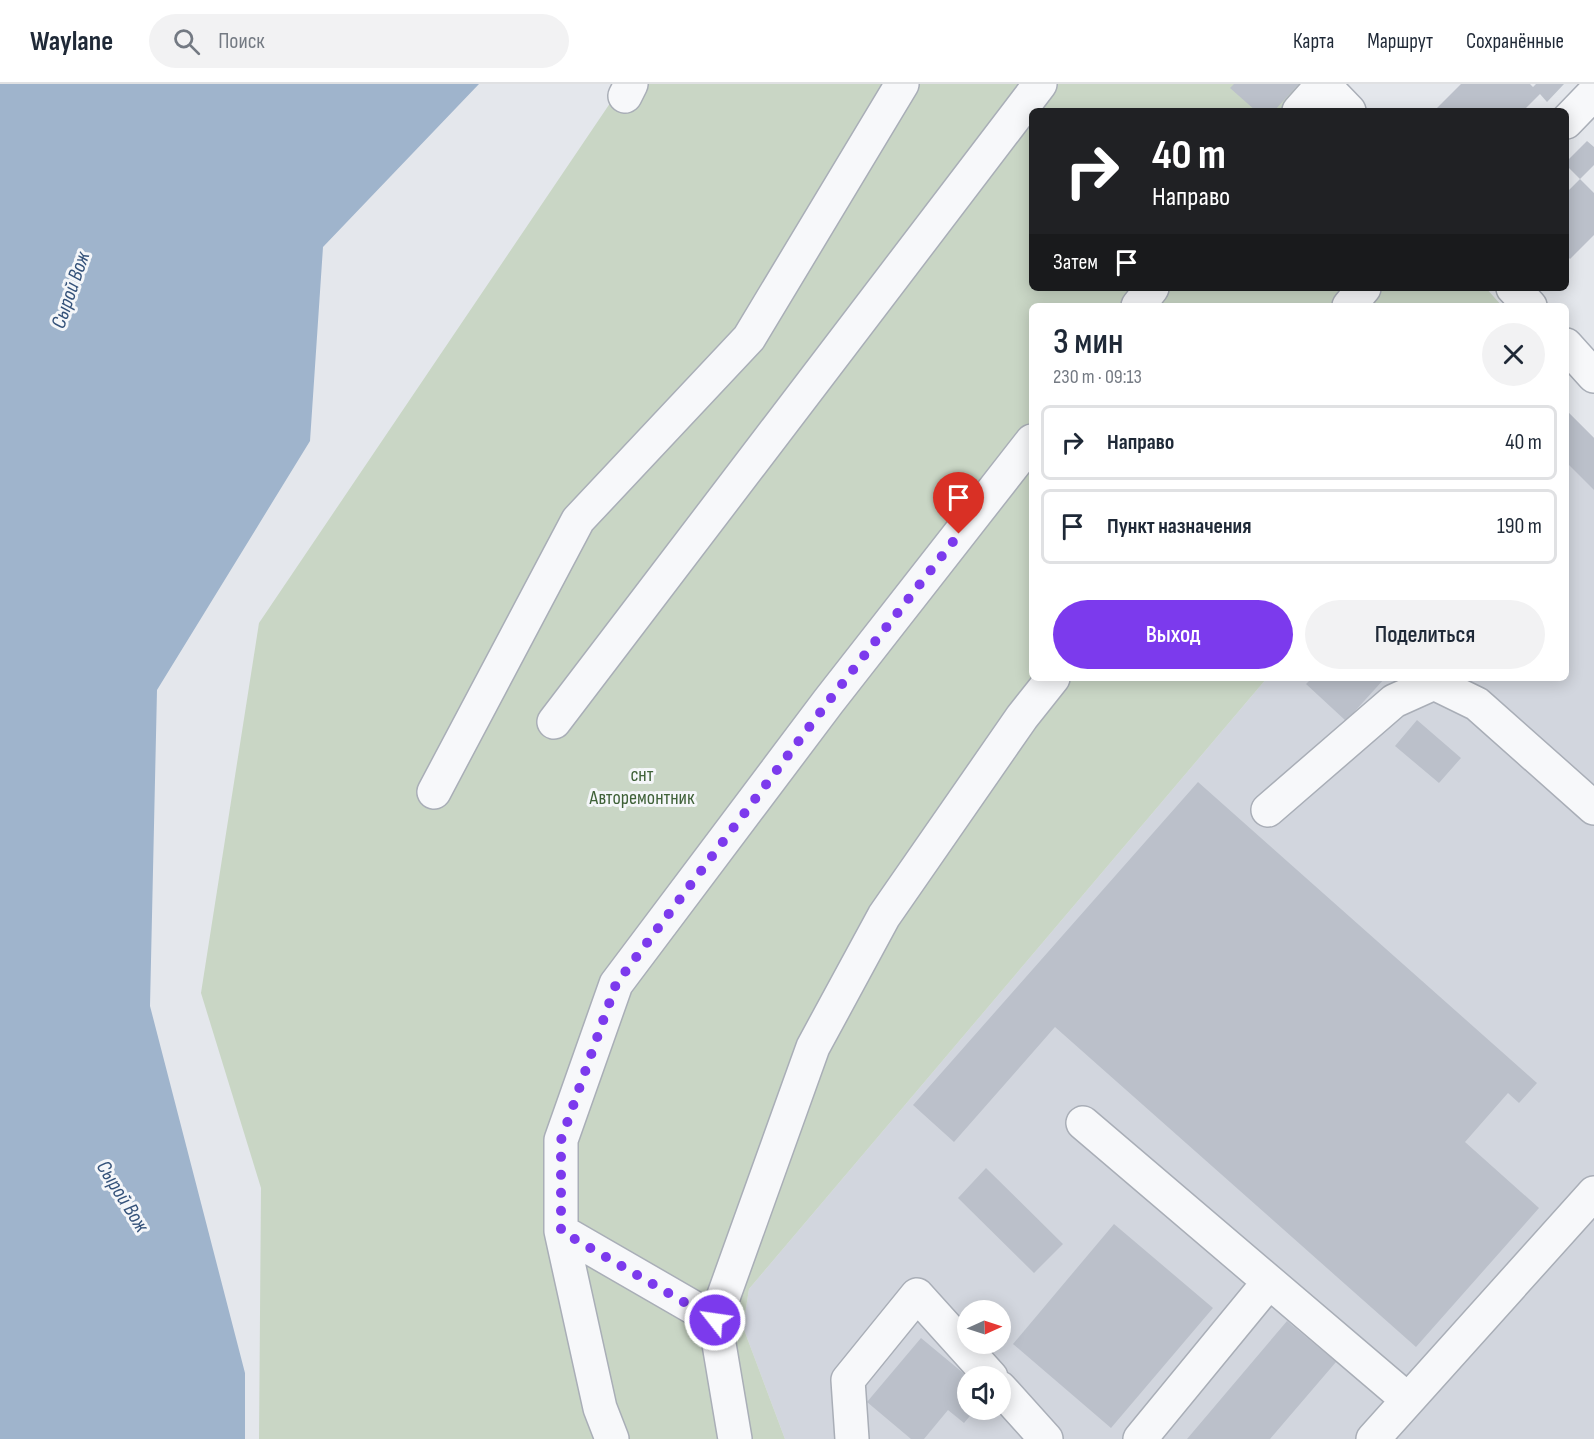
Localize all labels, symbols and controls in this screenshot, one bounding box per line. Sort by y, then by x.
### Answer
search box [149,14,569,68]
text: Waylane [30,25,113,58]
icon: search [170,25,203,58]
text: Поиск [218,28,265,55]
text: Карта [1293,29,1334,54]
text: Маршрут [1367,29,1433,54]
text: Сохранённые [1466,29,1564,54]
text: 40 m [1152,130,1226,181]
icon: right [1053,132,1131,210]
text: Направо [1152,181,1230,213]
icon: arrive [1110,246,1143,279]
water label: Сырой Вож [46,248,95,332]
text: Затем [1053,249,1098,276]
text: 3 мин [1053,321,1123,364]
button: close [1482,323,1545,386]
text: 230 m · 09:13 [1053,365,1142,389]
icon: right [1056,426,1089,459]
text: Направо [1107,429,1174,456]
text: 40 m [1505,429,1542,456]
pin [933,472,984,534]
icon: arrive [942,481,975,514]
icon: arrive [1056,510,1089,543]
text: Пункт назначения [1107,513,1251,540]
text: 190 m [1497,513,1542,540]
button: Выход [1053,600,1293,669]
button: Поделиться [1305,600,1545,669]
park label: снт Авторемонтник [588,763,695,810]
water label: Сырой Вож [91,1156,155,1237]
position arrow [683,1288,747,1352]
north arrow [957,1300,1011,1354]
map controls [957,1300,1011,1420]
button: sound [957,1366,1011,1420]

